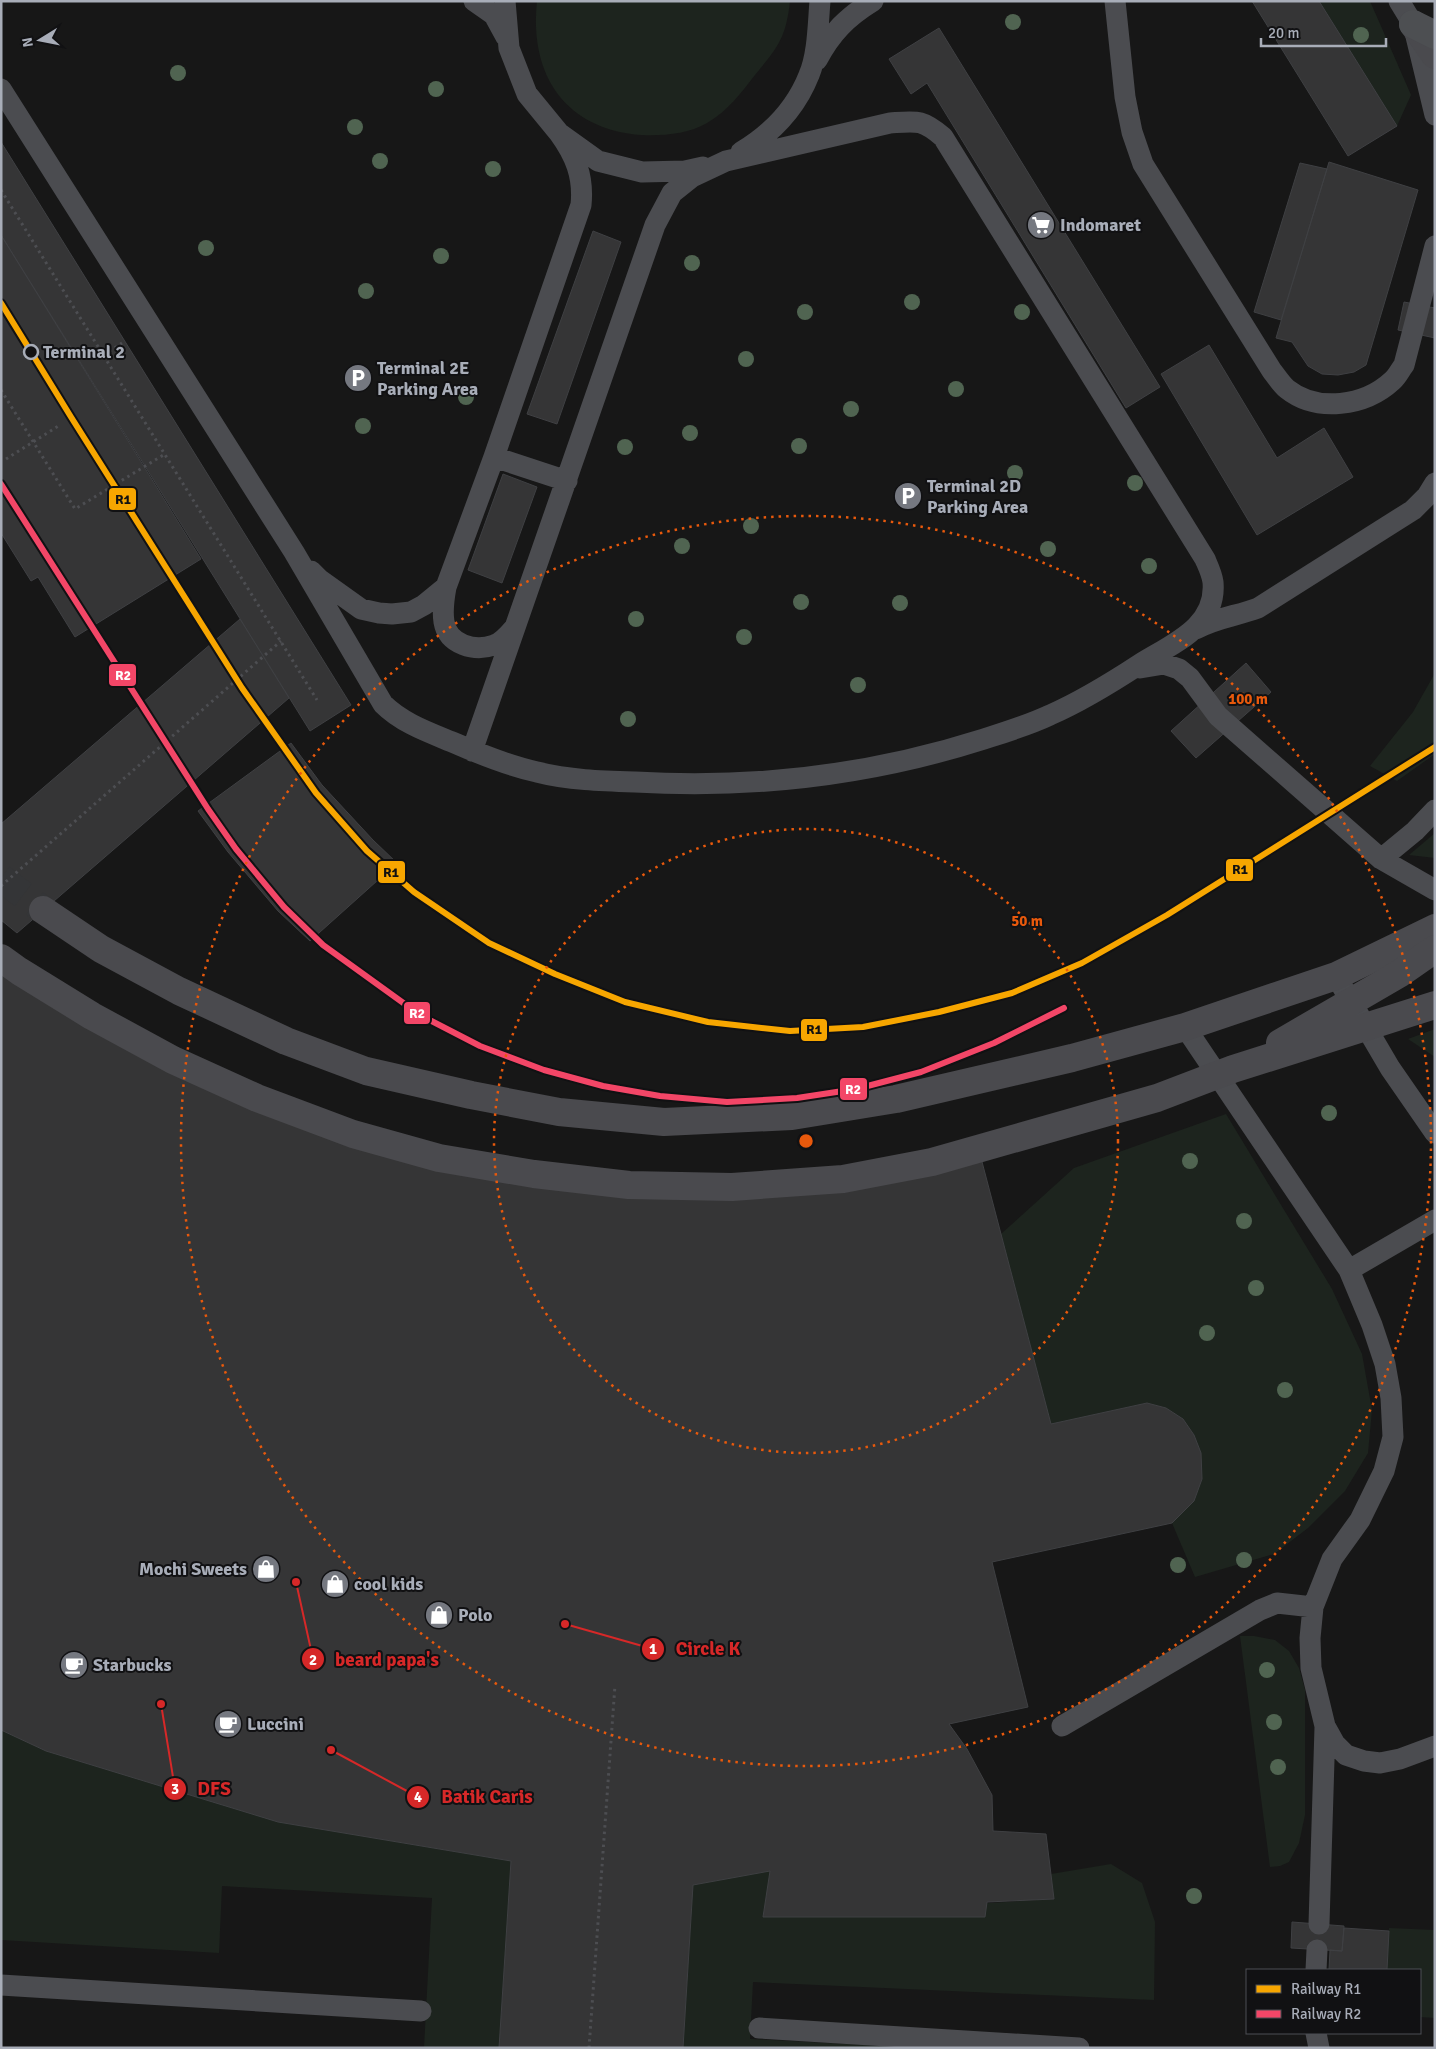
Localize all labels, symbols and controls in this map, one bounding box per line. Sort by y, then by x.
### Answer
north arrow [15,15,65,65]
scale bar [1261,15,1386,47]
text: 20 m [1268,24,1299,42]
text: N [18,36,37,48]
supermarket icon: Indomaret [1026,210,1056,240]
place label: Indomaret [1060,214,1141,236]
place label: Terminal 2 [43,341,125,363]
marker: Terminal 2 [23,344,39,360]
place label: Terminal 2E Parking Area [377,357,478,400]
parking icon: Terminal 2E Parking Area [343,363,373,393]
place label: Terminal 2D Parking Area [927,475,1028,518]
parking icon: Terminal 2D Parking Area [893,481,923,511]
line badge: R1 [108,487,137,511]
text: R1 [115,491,132,508]
line badge: R2 [108,663,137,687]
text: R2 [115,667,131,684]
text: 100 m [1228,690,1268,708]
line badge: R1 [1225,858,1254,882]
line badge: R1 [377,860,406,884]
text: R1 [1232,861,1249,878]
text: R1 [383,864,400,881]
text: 50 m [1011,912,1043,930]
line badge: R2 [403,1001,431,1025]
text: R2 [409,1005,425,1022]
line badge: R1 [800,1018,828,1042]
text: R1 [806,1021,823,1038]
line badge: R2 [839,1077,868,1101]
text: R2 [845,1081,861,1098]
centre of rings [797,1132,815,1150]
shop icon: Mochi Sweets [251,1554,281,1584]
place label: Mochi Sweets [139,1558,247,1580]
shop icon: cool kids [320,1569,350,1599]
place label: cool kids [354,1573,423,1595]
shop icon: Polo [424,1600,454,1630]
place label: Polo [458,1604,492,1626]
callout: Circle K [640,1632,750,1666]
text: Circle K [676,1637,741,1661]
text: 1 [649,1640,657,1658]
callout: beard papa's [300,1642,449,1676]
text: beard papa's [335,1648,439,1672]
cafe icon: Starbucks [59,1650,89,1680]
text: 2 [309,1651,317,1669]
place label: Starbucks [93,1654,172,1676]
cafe icon: Luccini [213,1709,243,1739]
place label: Luccini [247,1713,304,1735]
callout: DFS [163,1772,241,1806]
text: DFS [197,1777,231,1801]
text: 3 [171,1780,179,1798]
callout: Batik Caris [406,1780,542,1814]
text: Batik Caris [441,1785,533,1809]
text: 4 [414,1788,422,1806]
legend [1246,1969,1421,2034]
text: Railway R1 [1291,1980,1361,1998]
text: Railway R2 [1291,2005,1361,2023]

